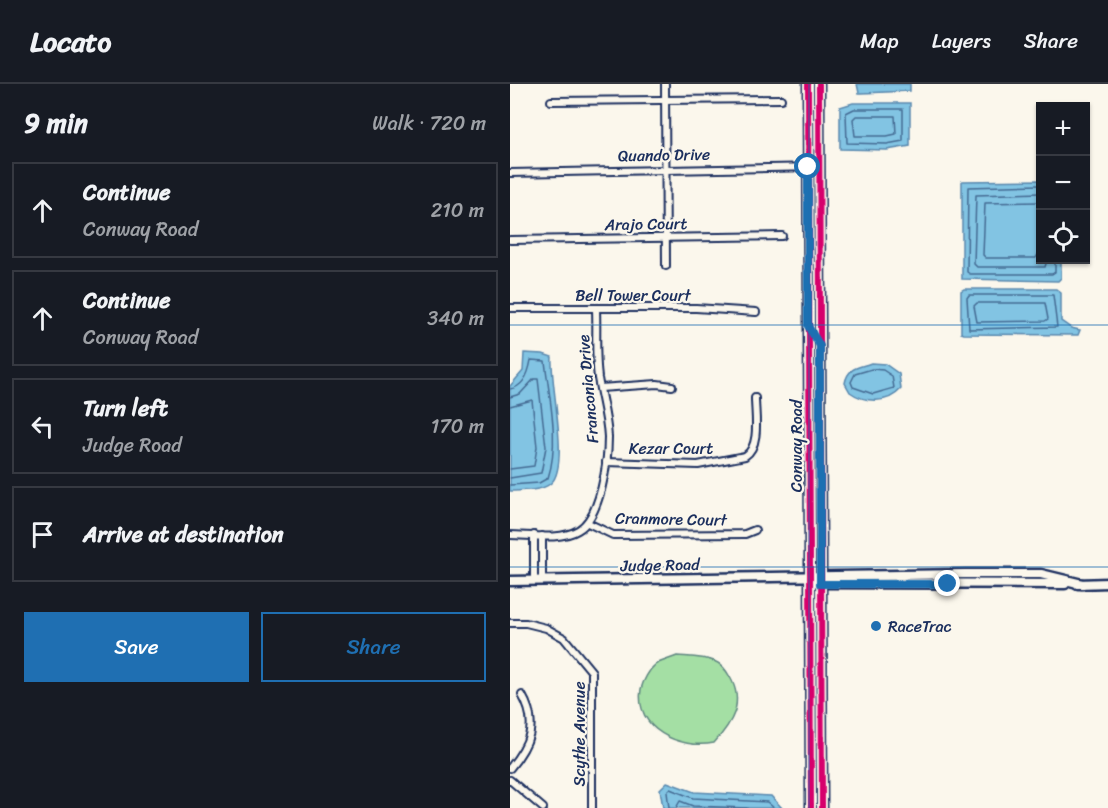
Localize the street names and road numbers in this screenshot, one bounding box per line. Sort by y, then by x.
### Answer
street label: Quando Drive [618,140,710,170]
street label: Arajo Court [603,209,688,239]
street label: Bell Tower Court [575,281,691,310]
street label: Franconia Drive [569,333,607,445]
street label: Conway Road [782,398,811,492]
street label: Kezar Court [629,434,713,463]
street label: Cranmore Court [615,504,728,534]
street label: Judge Road [619,550,701,580]
street label: Scythe Avenue [565,681,594,787]

